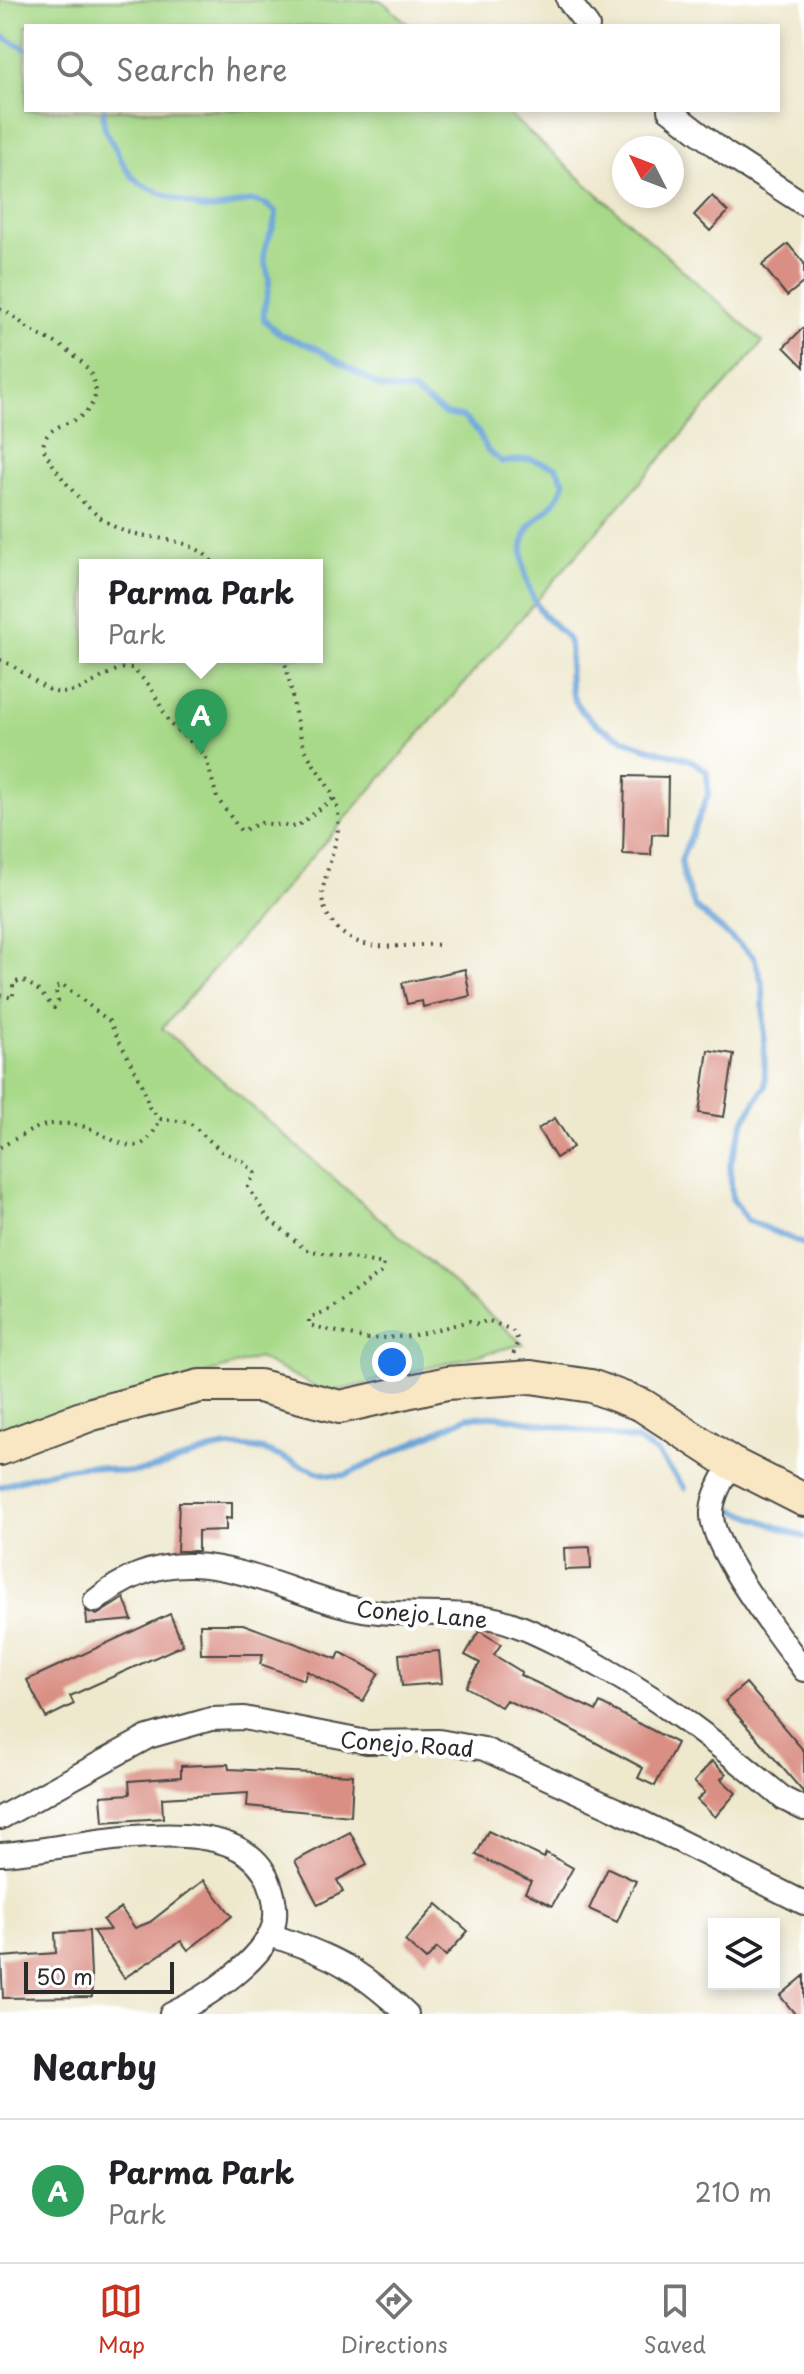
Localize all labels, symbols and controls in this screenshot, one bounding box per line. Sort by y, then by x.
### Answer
search box [24,24,780,112]
icon: search [52,46,96,90]
text: Search here [116,46,288,91]
north arrow [612,136,684,208]
popup [79,559,323,663]
text: Parma Park [108,569,294,614]
text: Park [108,614,166,653]
pin: A [175,689,227,755]
your location [372,1342,412,1382]
street label: Conejo Lane [355,1591,489,1635]
street label: Conejo Road [339,1722,475,1764]
map controls [708,1918,780,1990]
button: layers [708,1918,780,1990]
scale bar [24,1958,174,1994]
text: 50 m [36,1959,93,1992]
text: Nearby [32,2040,157,2092]
text: Parma Park [108,2149,294,2194]
text: A [48,2172,68,2211]
text: 210 m [695,2172,772,2211]
text: Park [108,2194,166,2233]
tab: Map [98,2279,145,2360]
tab: Directions [341,2279,448,2360]
tab: Saved [644,2279,706,2360]

